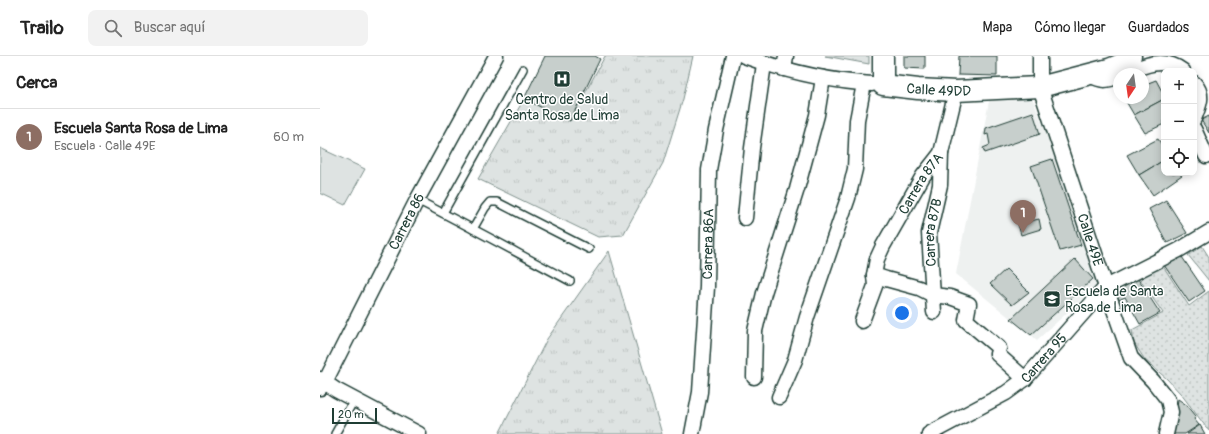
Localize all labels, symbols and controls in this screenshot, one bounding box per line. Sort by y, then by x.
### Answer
search box [88,10,368,46]
text: Trailo [20,16,64,40]
icon: search [102,17,124,39]
text: Buscar aquí [134,18,205,37]
text: Mapa [983,19,1012,36]
text: Cómo llegar [1034,19,1106,36]
text: Guardados [1128,19,1189,36]
north arrow [1113,68,1149,104]
map controls [1161,68,1197,176]
button: + [1161,68,1197,104]
hospital icon: Centro de Salud Santa Rosa de Lima [552,69,572,89]
text: Cerca [16,72,57,93]
street label: Calle 49DD [905,80,972,100]
place label: Centro de Salud Santa Rosa de Lima [505,91,619,124]
button: − [1161,104,1197,140]
text: Escuela Santa Rosa de Lima [54,119,228,138]
text: 1 [26,129,32,145]
text: 60 m [273,129,304,145]
text: Escuela · Calle 49E [54,138,156,154]
button: locate [1161,140,1197,176]
street label: Carrera 87A [895,150,947,217]
street label: Carrera 86 [385,190,428,253]
street label: Carrera 87B [921,197,946,267]
pin: 1 [1010,200,1036,233]
street label: Carrera 86A [699,209,717,279]
street label: Calle 49E [1073,212,1107,269]
place label: Escuela de Santa Rosa de Lima [1065,283,1164,316]
school or university icon: Escuela de Santa Rosa de Lima [1042,289,1062,309]
your location [892,303,912,323]
street label: Carrera 95 [1017,330,1071,387]
scale bar [332,406,377,425]
text: 20 m [338,408,364,421]

